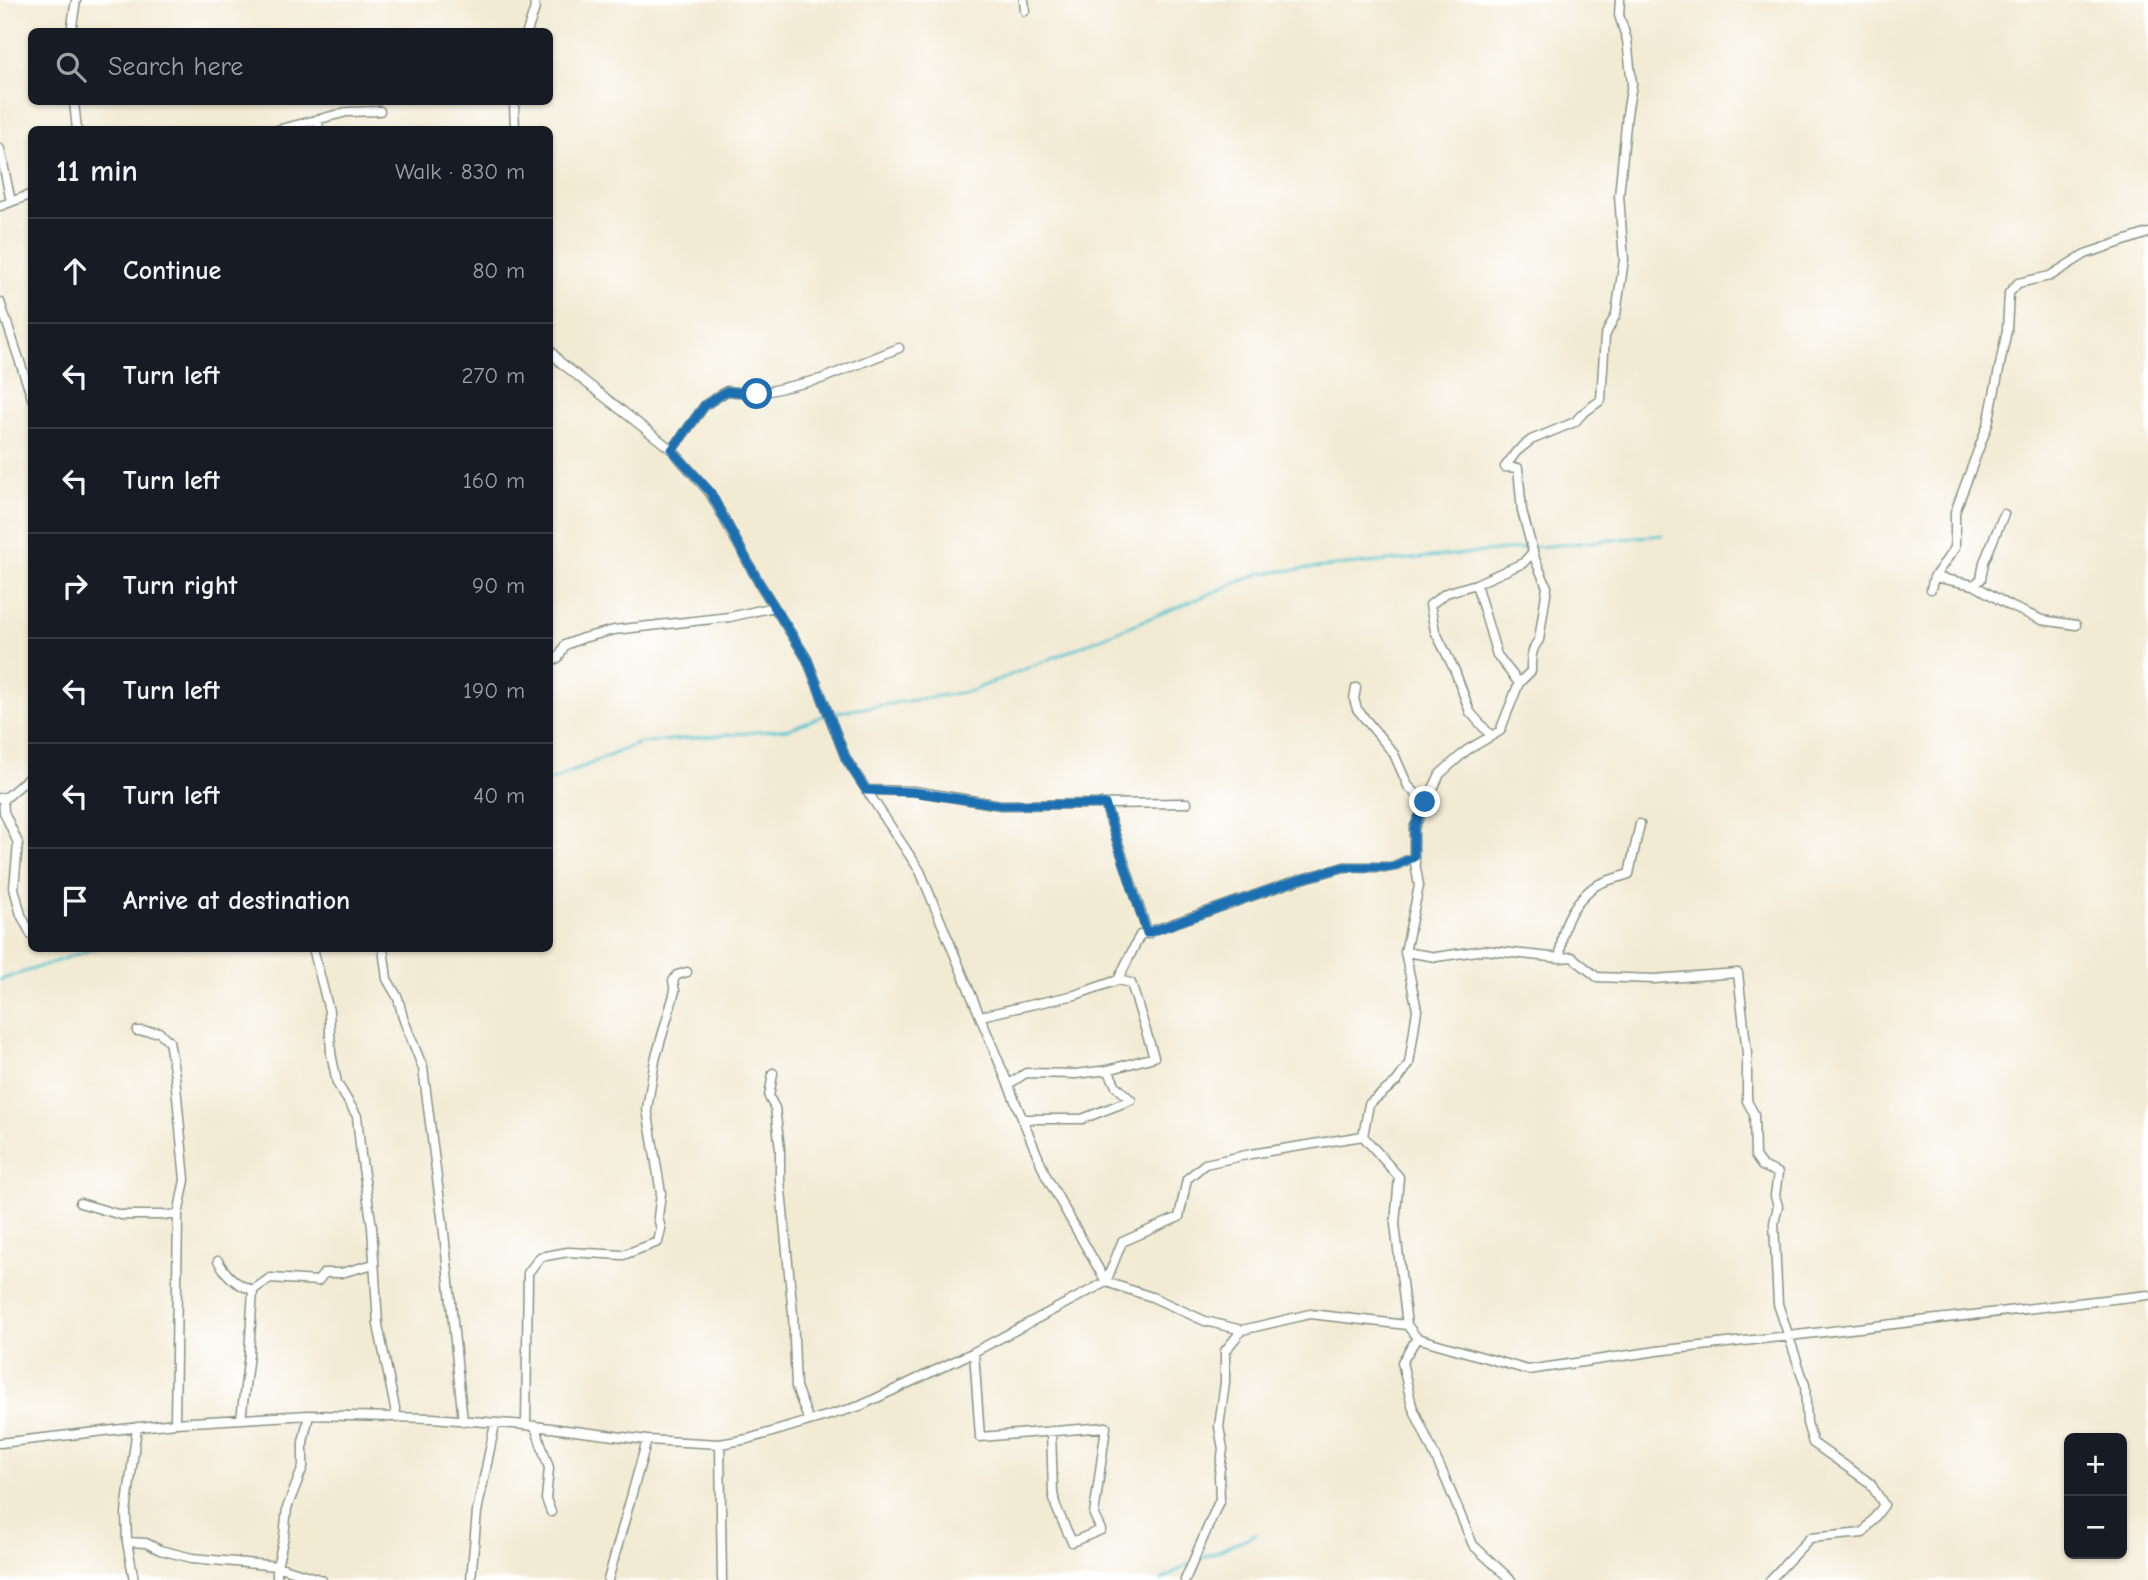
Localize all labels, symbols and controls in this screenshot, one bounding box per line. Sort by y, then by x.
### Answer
search box [28,28,553,105]
icon: search [52,48,90,86]
text: Search here [108,52,243,82]
text: 11 min [56,154,138,189]
text: Walk · 830 m [395,158,525,185]
icon: ahead [56,252,94,290]
text: Continue [123,256,221,286]
text: 80 m [472,257,525,284]
icon: left [56,357,94,395]
text: Turn left [123,361,220,391]
text: 270 m [461,362,525,389]
route start [741,378,772,409]
icon: left [56,462,94,500]
text: Turn left [123,466,220,496]
text: 160 m [463,467,525,494]
icon: right [56,567,94,605]
text: Turn right [123,571,237,601]
text: 90 m [472,572,525,599]
icon: left [56,672,94,710]
text: Turn left [123,676,220,706]
text: 190 m [463,677,525,704]
icon: left [56,777,94,815]
text: Turn left [123,781,220,811]
text: 40 m [473,782,525,809]
route end [1409,786,1440,817]
icon: arrive [56,882,94,920]
text: Arrive at destination [123,886,350,916]
map controls [2064,1433,2127,1559]
button: + [2064,1433,2127,1496]
button: − [2064,1496,2127,1559]

